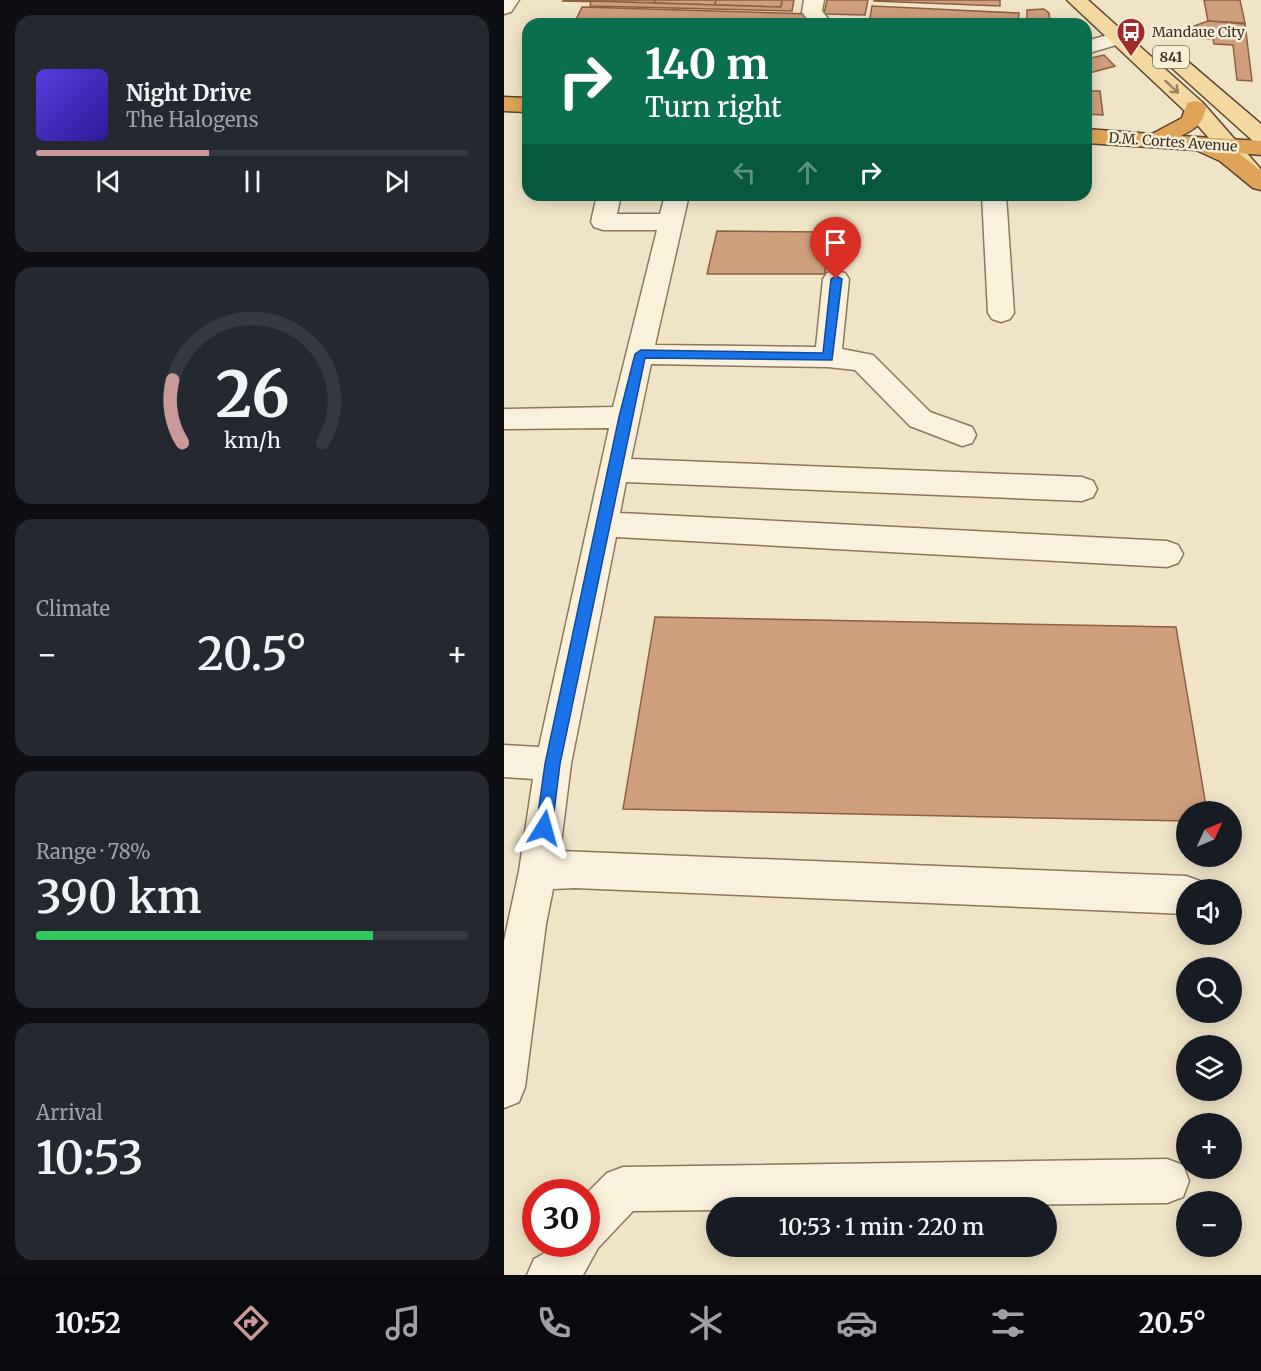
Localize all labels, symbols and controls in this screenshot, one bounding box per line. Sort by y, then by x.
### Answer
bus stop icon: Mandaue City [1115,16,1147,58]
place label: Mandaue City [1152,23,1246,41]
text: 140 m [645,38,768,90]
icon: right [546,42,624,120]
road number: 841 [1153,46,1189,68]
text: Night Drive [126,79,251,107]
one-way arrow [1165,80,1180,94]
text: Turn right [645,90,782,124]
text: The Halogens [126,107,258,132]
street label: D.M. Cortes Avenue [1108,129,1238,155]
icon: left [728,156,761,189]
icon: ahead [791,156,824,189]
icon: right [854,156,887,189]
icon: previous [92,165,125,198]
icon: pause [236,165,269,198]
icon: next [380,165,413,198]
pin [810,217,861,279]
icon: arrive [819,226,852,259]
text: 26 [215,356,289,434]
text: km/h [224,427,280,454]
text: Climate [36,596,110,621]
text: 20.5° [197,626,307,682]
text: − [36,634,58,675]
text: + [446,634,468,675]
position arrow [512,796,576,860]
north arrow [1176,801,1242,867]
map controls [1176,801,1242,1257]
text: Range · 78% [36,839,151,864]
text: 390 km [36,869,202,925]
button: sound [1176,879,1242,945]
button: search [1176,957,1242,1023]
button: layers [1176,1035,1242,1101]
text: Arrival [36,1100,103,1125]
button: + [1176,1113,1242,1179]
text: 10:53 [36,1130,144,1186]
speed limit sign: 30 [522,1179,600,1257]
button: − [1176,1191,1242,1257]
text: 10:53 · 1 min · 220 m [779,1213,984,1241]
icon: directions [230,1302,272,1344]
icon: music [382,1302,424,1344]
icon: phone [533,1302,575,1344]
icon: climate [685,1302,727,1344]
icon: car [836,1302,878,1344]
icon: filters [987,1302,1029,1344]
text: 10:52 [55,1306,121,1340]
text: 20.5° [1139,1306,1206,1340]

